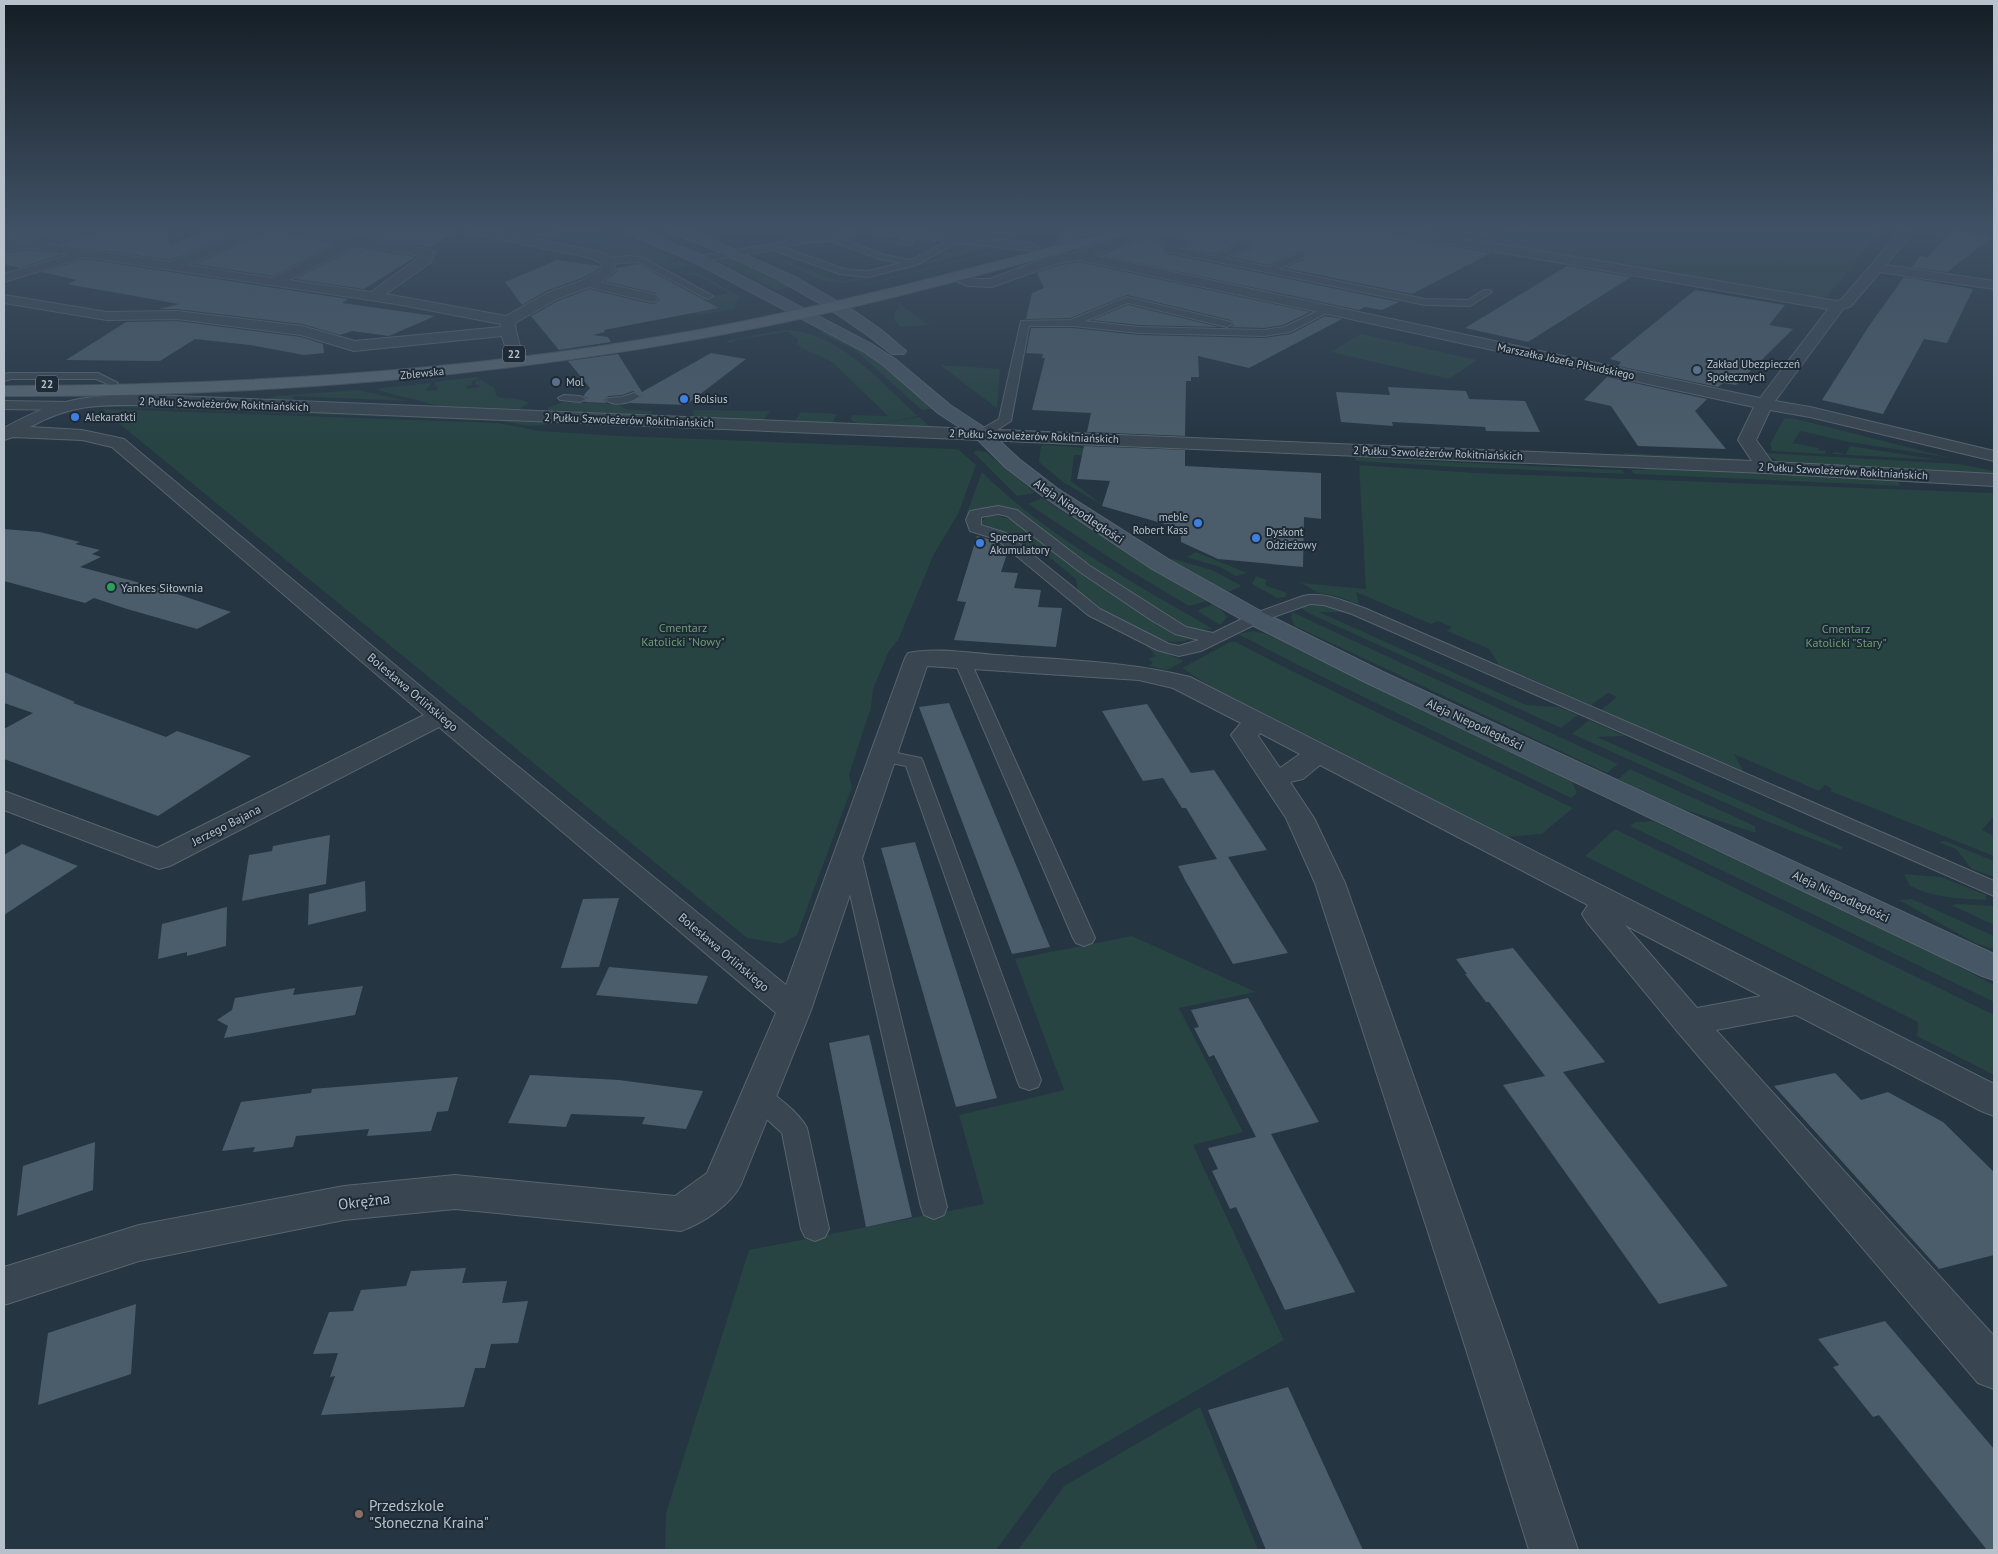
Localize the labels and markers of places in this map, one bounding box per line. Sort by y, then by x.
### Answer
place label: Zakład Ubezpieczeń Społecznych [1707,357,1800,384]
marker: Zakład Ubezpieczeń Społecznych [1691,364,1703,376]
place label: Mol [566,375,585,389]
marker: Mol [550,376,562,388]
place label: Bolsius [694,392,728,406]
marker: Bolsius [678,393,690,405]
place label: Alekaratkti [85,410,136,424]
marker: Alekaratkti [69,411,81,423]
place label: meble Robert Kass [1133,510,1188,537]
marker: meble Robert Kass [1192,517,1204,529]
place label: Dyskont Odzieżowy [1266,525,1317,552]
place label: Specpart Akumulatory [990,530,1050,557]
marker: Dyskont Odzieżowy [1250,532,1262,544]
marker: Specpart Akumulatory [974,537,986,549]
place label: Yankes Siłownia [121,580,203,595]
marker: Yankes Siłownia [105,581,117,593]
place label: Przedszkole "Słoneczna Kraina" [369,1496,489,1532]
marker: Przedszkole "Słoneczna Kraina" [353,1508,365,1520]

